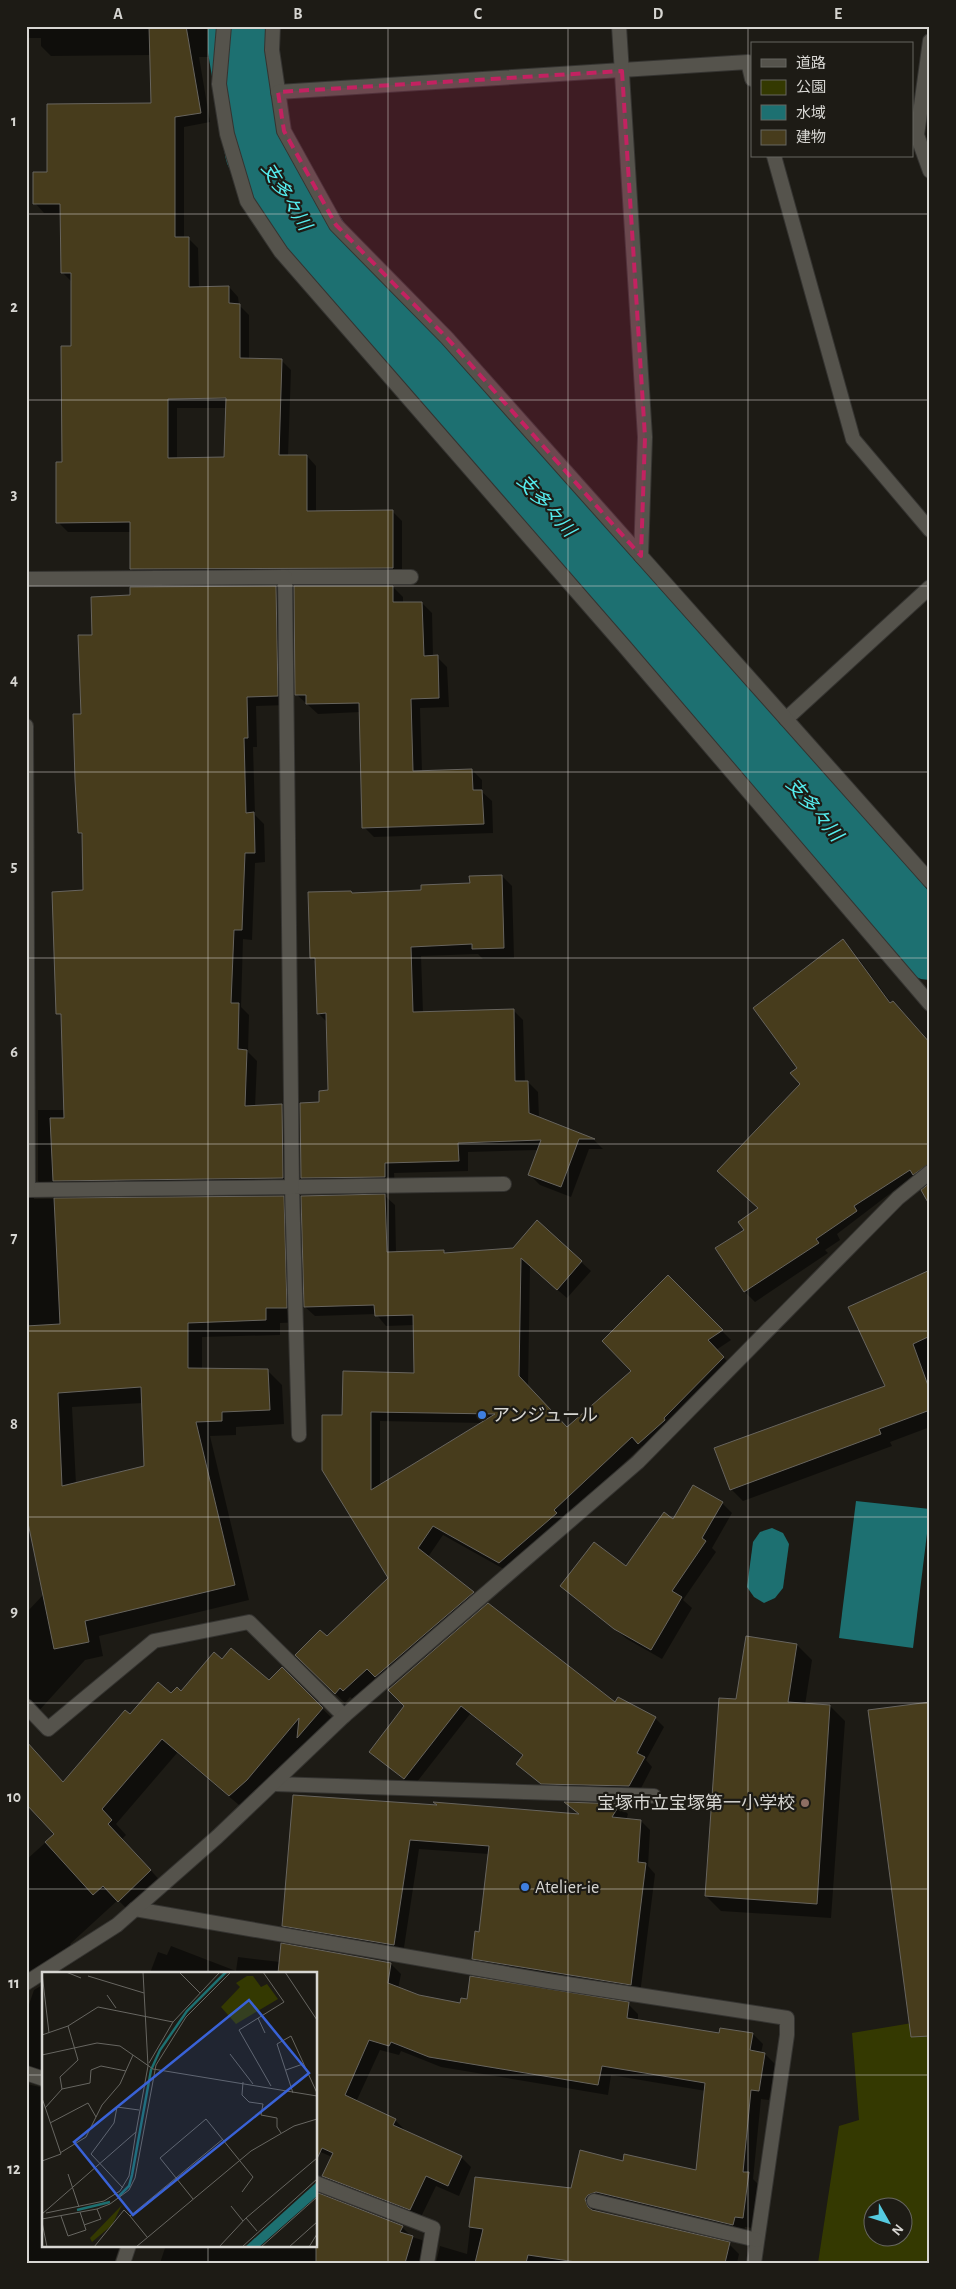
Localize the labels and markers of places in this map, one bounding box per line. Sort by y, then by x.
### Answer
place label: アンジュール [492,1406,598,1425]
marker: アンジュール [476,1409,488,1421]
place label: 宝塚市立宝塚第一小学校 [597,1793,795,1813]
marker: 宝塚市立宝塚第一小学校 [799,1797,811,1809]
place label: Atelier-ie [535,1879,599,1897]
marker: Atelier-ie [519,1881,531,1893]

